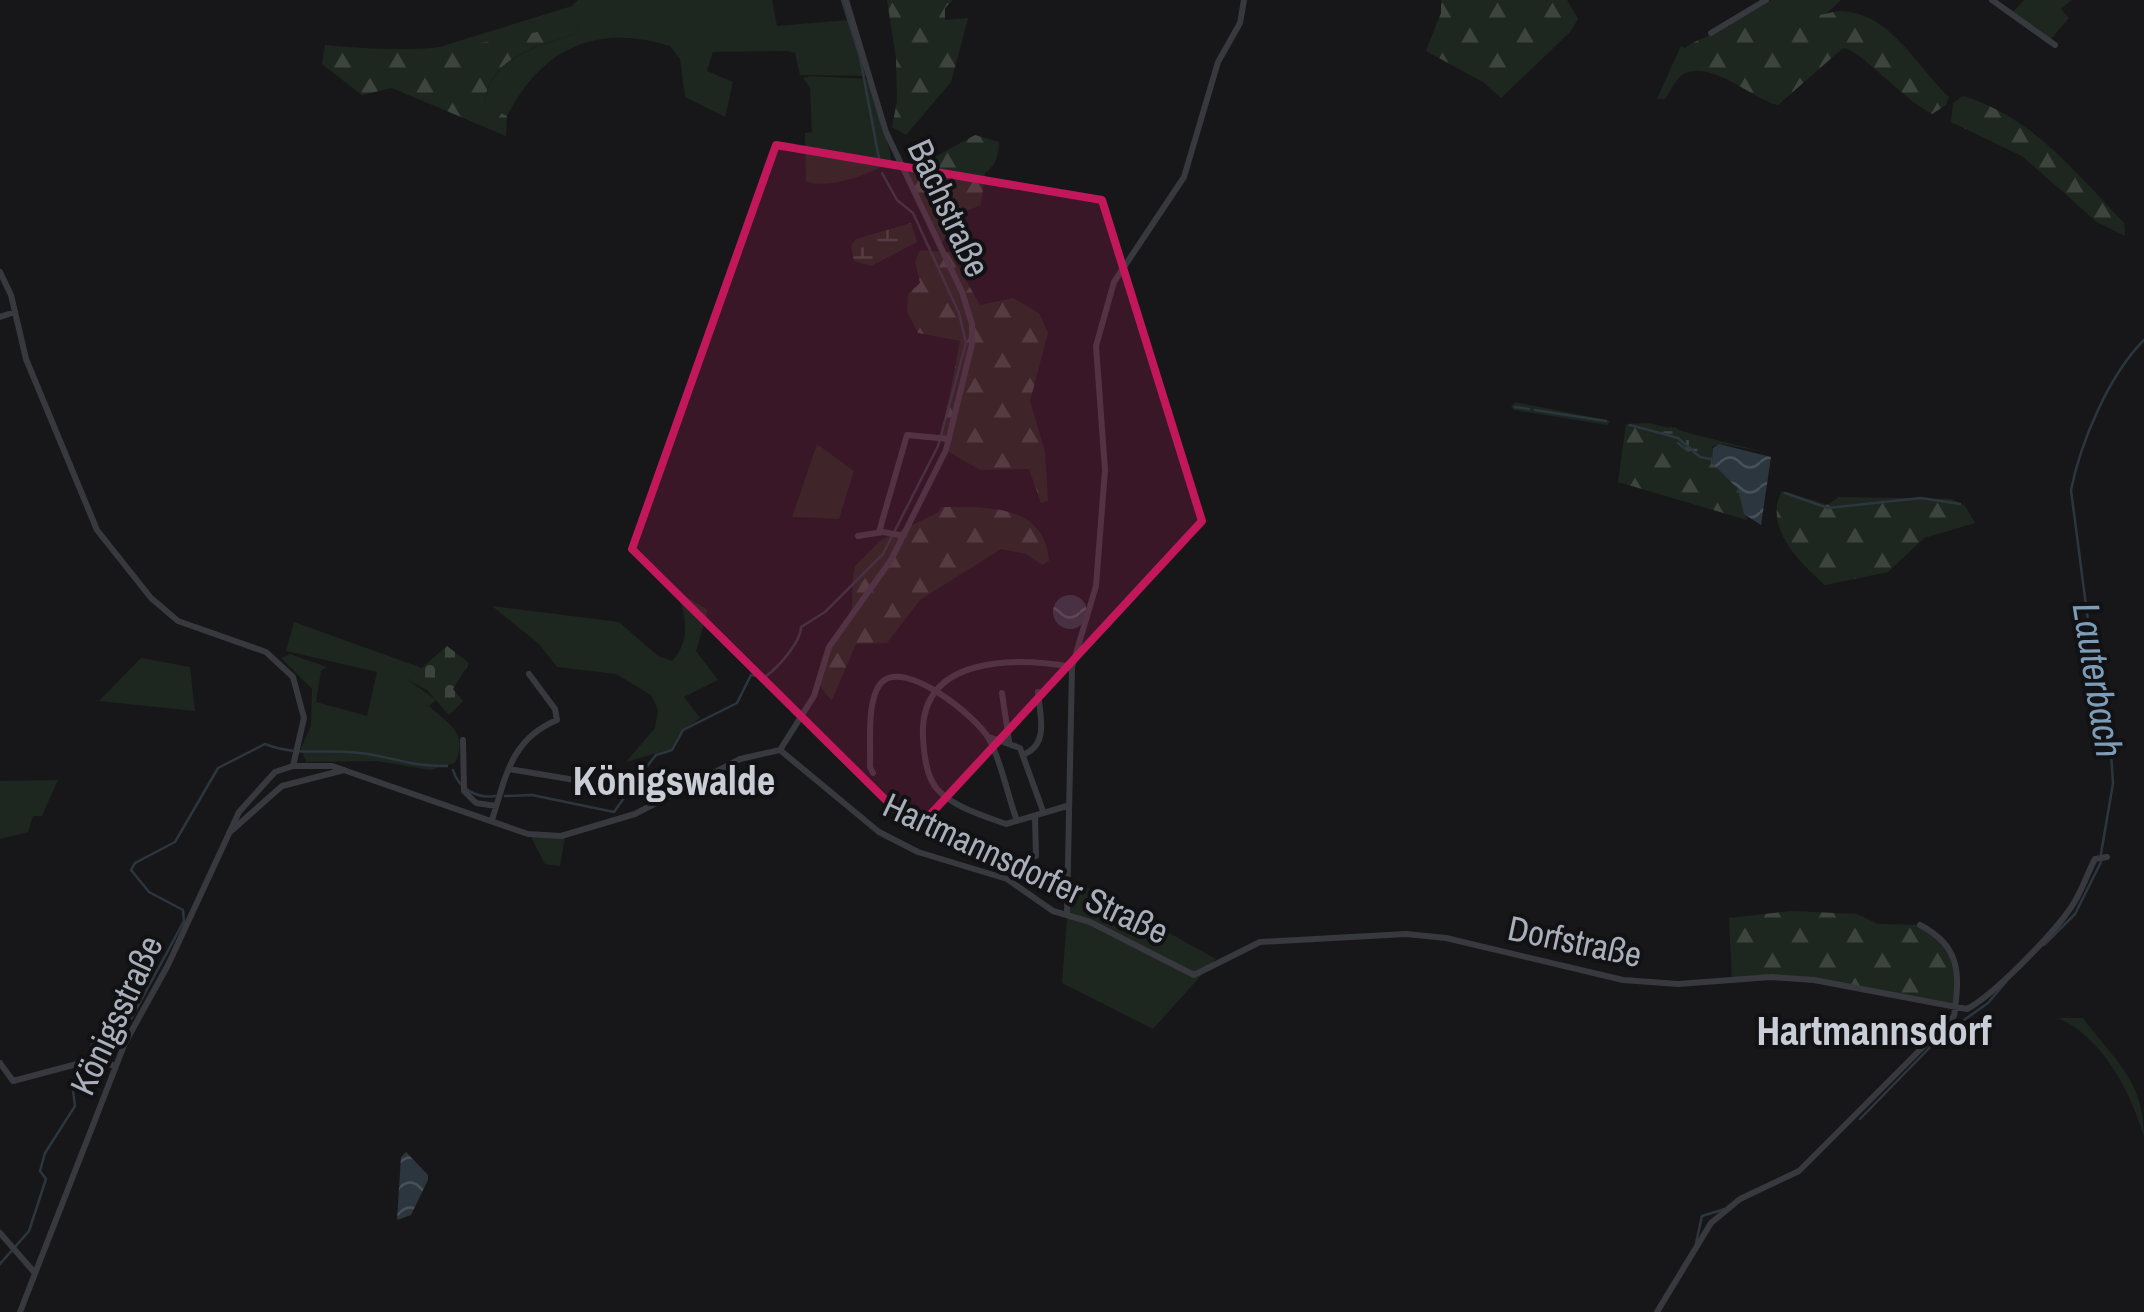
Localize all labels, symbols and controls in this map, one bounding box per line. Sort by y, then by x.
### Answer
street label: Bachstraße [897,132,1001,284]
water label: Lauterbach [2061,599,2135,761]
district label: Königswalde [573,754,775,807]
street label: Hartmannsdorfer Straße [876,781,1176,955]
street label: Dorfstraße [1504,904,1646,978]
street label: Königsstraße [59,928,173,1102]
district label: Hartmannsdorf [1756,1004,1992,1057]

